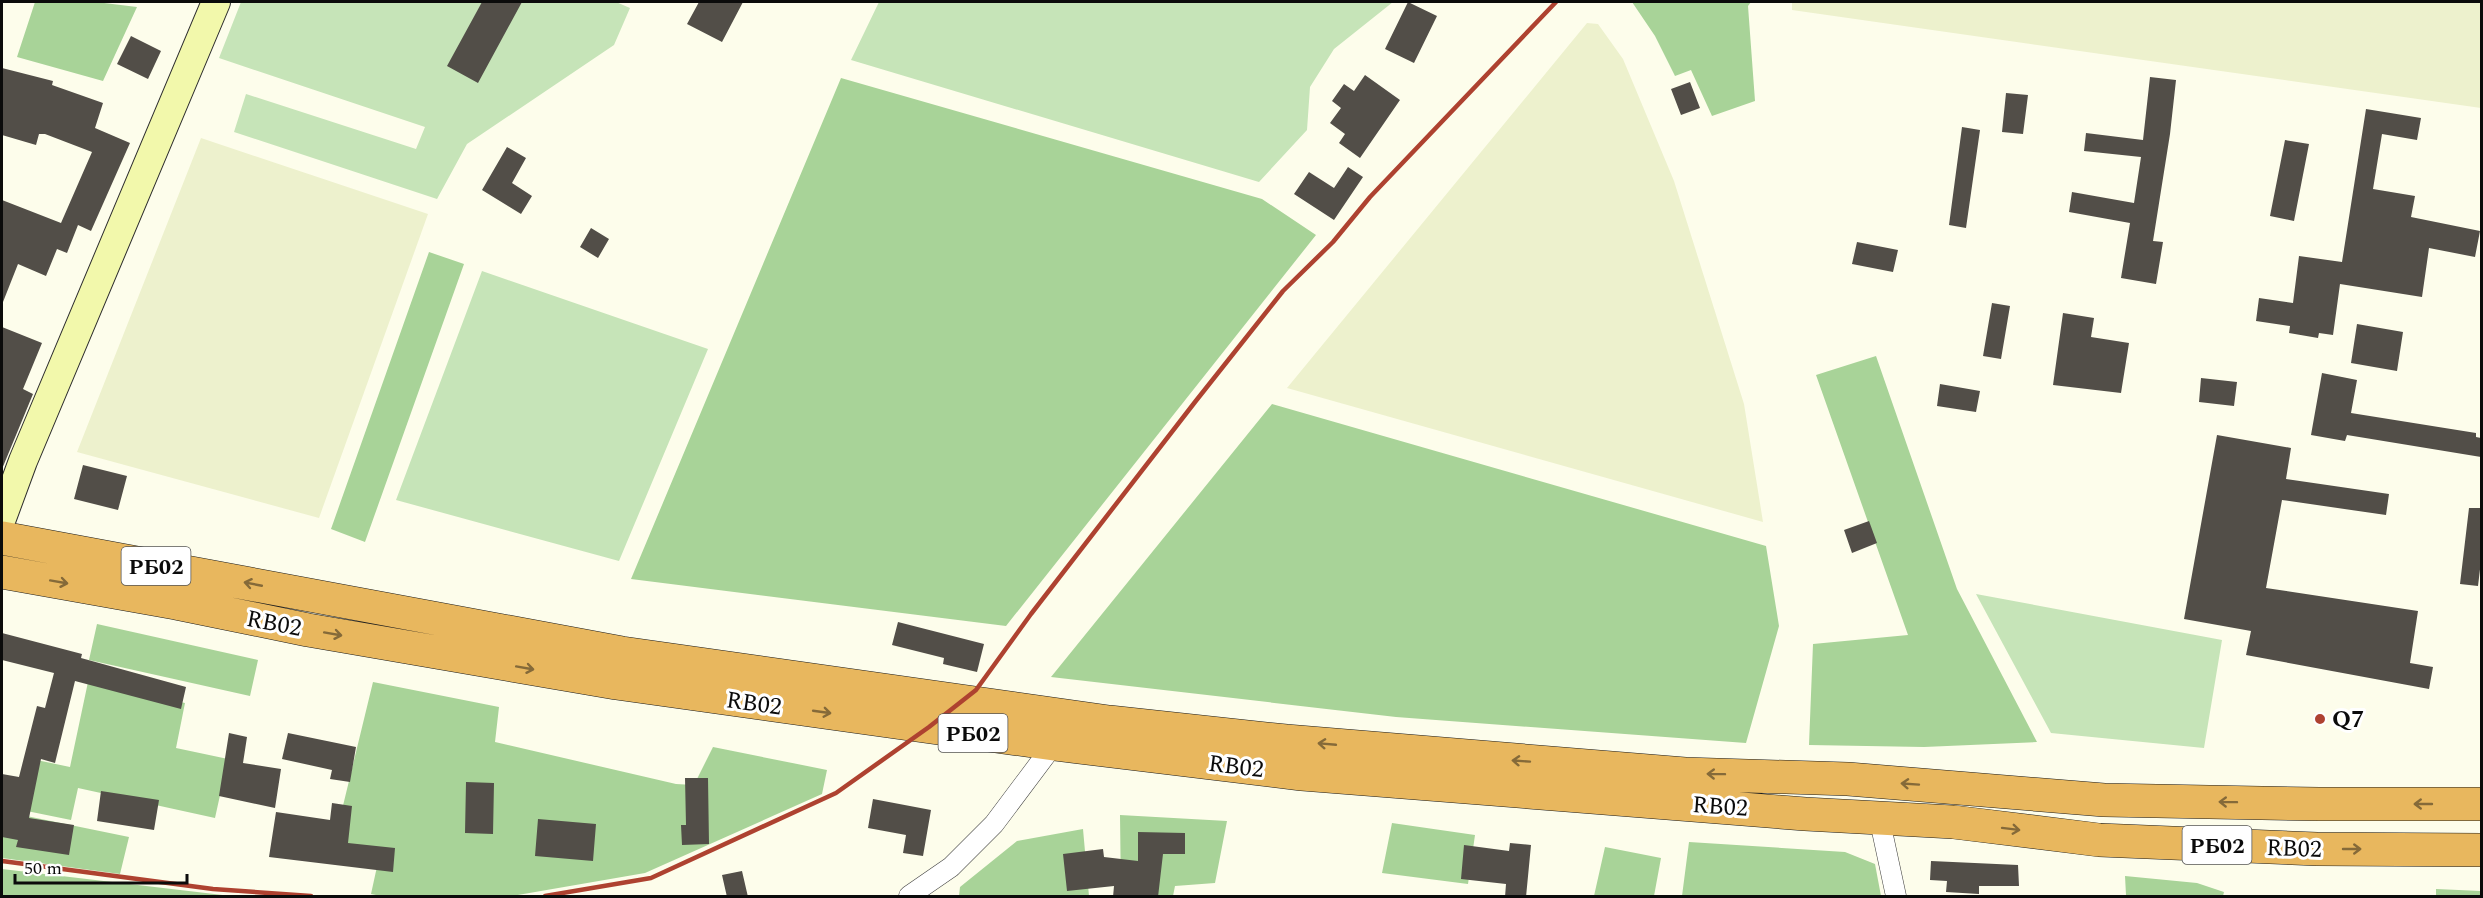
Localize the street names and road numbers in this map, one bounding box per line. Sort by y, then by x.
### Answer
road number: РБ02 [122,547,190,585]
street label: RB02 [243,601,305,647]
street label: RB02 [724,682,784,726]
road number: РБ02 [938,714,1008,752]
street label: RB02 [1206,746,1266,788]
street label: RB02 [1691,787,1749,827]
road number: РБ02 [2182,826,2252,864]
street label: RB02 [2266,830,2322,868]

